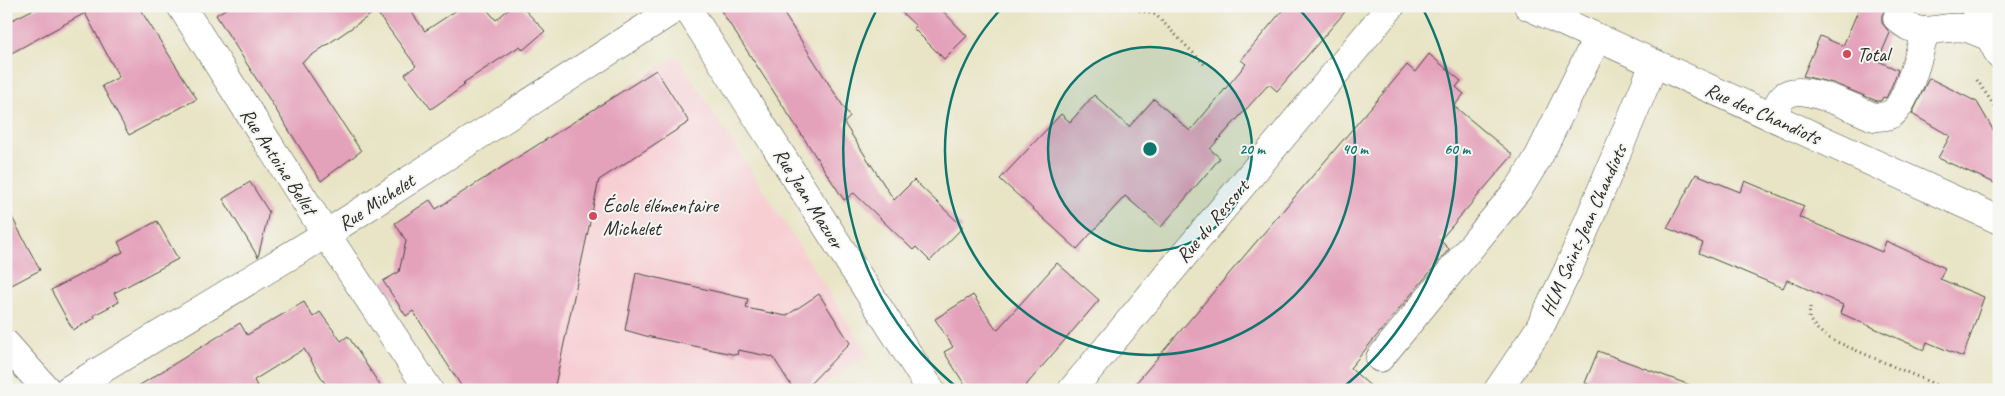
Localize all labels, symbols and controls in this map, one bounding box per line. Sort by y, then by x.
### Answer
place label: Total [1857,42,1893,67]
marker: Total [1841,48,1853,60]
street label: Rue des Chandiots [1701,77,1826,151]
street label: Rue Antoine Bellet [235,103,324,222]
street label: HLM Saint-Jean Chandiots [1534,139,1633,320]
centre of rings [1141,140,1159,158]
text: 20 m [1239,140,1266,159]
text: 40 m [1342,140,1369,159]
text: 60 m [1444,140,1471,159]
street label: Rue Jean Mazuer [768,143,850,255]
street label: Rue Michelet [333,167,421,236]
street label: Rue du Ressort [1170,173,1256,268]
place label: École élémentaire Michelet [603,193,719,241]
marker: École élémentaire Michelet [587,210,599,222]

